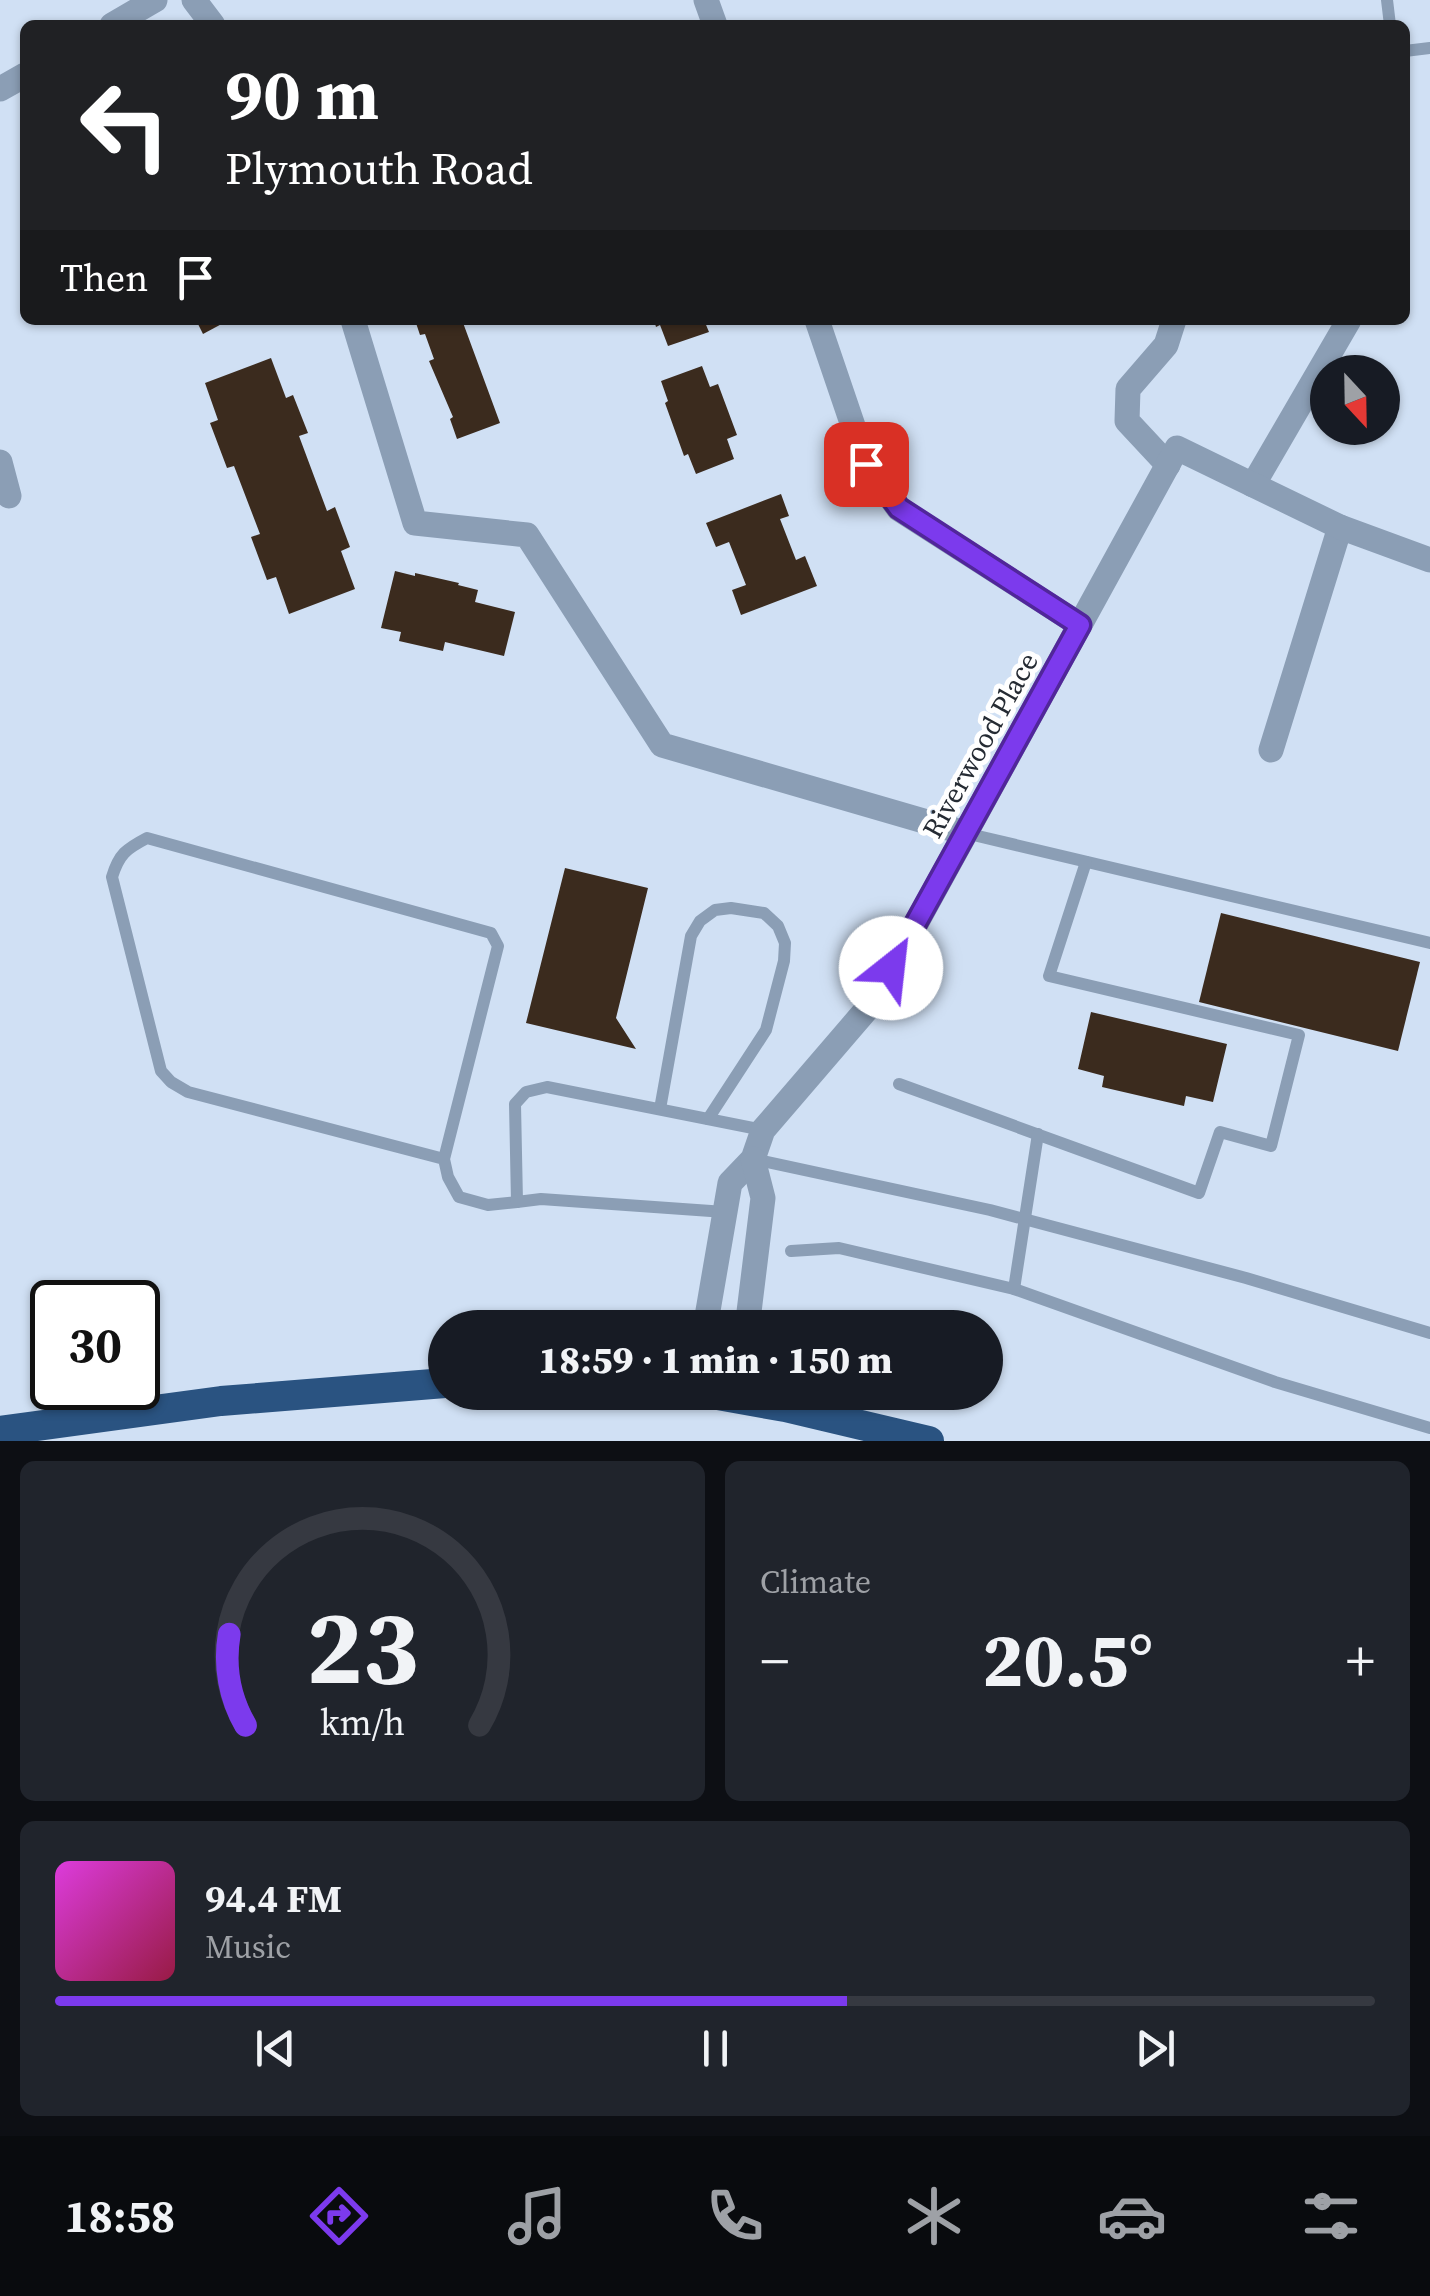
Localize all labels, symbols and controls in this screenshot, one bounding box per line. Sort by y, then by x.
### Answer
text: 90 m [225,46,379,142]
icon: left [60,60,190,190]
text: Plymouth Road [225,137,533,199]
icon: arrive [168,250,223,305]
text: Then [60,252,148,304]
north arrow [1310,355,1400,445]
map controls [1310,355,1400,445]
pin [824,422,909,507]
icon: arrive [839,437,894,492]
street label: Riverwood Place [913,645,1047,845]
position arrow [839,916,943,1020]
speed limit sign: 30 [30,1280,160,1410]
text: 18:59 · 1 min · 150 m [538,1334,893,1386]
text: Climate [760,1560,871,1604]
text: 23 [306,1575,419,1718]
text: 20.5° [982,1608,1153,1711]
text: − [760,1623,789,1698]
text: + [1346,1623,1375,1698]
text: km/h [320,1698,405,1747]
text: 94.4 FM [205,1873,342,1925]
text: Music [205,1925,291,1969]
icon: previous [248,2021,303,2076]
icon: pause [688,2021,743,2076]
icon: next [1128,2021,1183,2076]
icon: directions [304,2181,374,2251]
icon: music [502,2181,572,2251]
icon: phone [700,2181,770,2251]
icon: climate [899,2181,969,2251]
icon: car [1097,2181,1167,2251]
icon: filters [1296,2181,1366,2251]
text: 18:58 [64,2185,175,2247]

